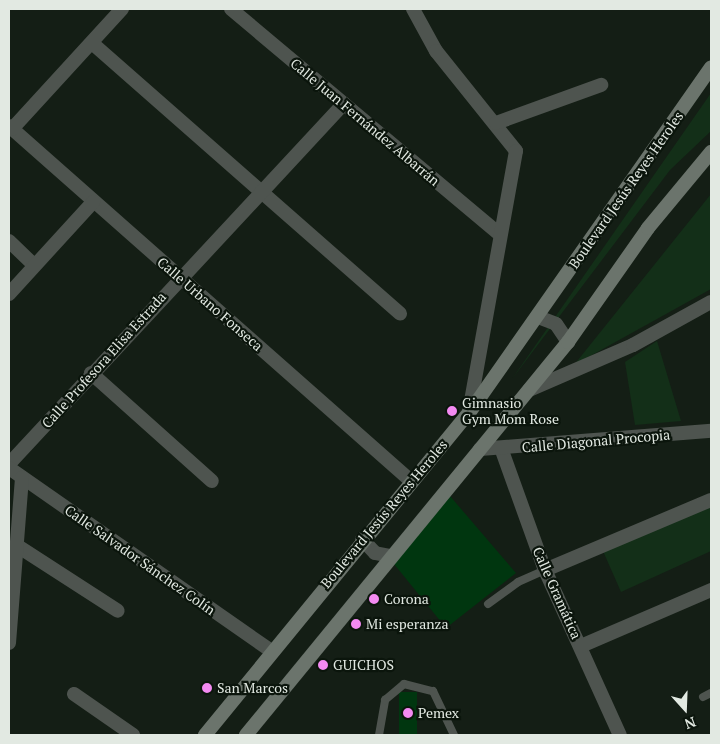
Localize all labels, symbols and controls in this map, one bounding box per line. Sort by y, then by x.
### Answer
street label: Calle Juan Fernández Albarrán [287,55,443,189]
street label: Boulevard Jesús Reyes Heroles [565,108,687,272]
street label: Calle Urbano Fonseca [154,254,266,354]
street label: Calle Profesora Elisa Estrada [38,288,170,432]
place label: Gimnasio Gym Mom Rose [462,395,559,428]
marker: Gimnasio Gym Mom Rose [446,405,458,417]
street label: Calle Diagonal Procopia [521,426,671,456]
street label: Boulevard Jesús Reyes Heroles [317,437,451,591]
street label: Calle Salvador Sánchez Colín [61,501,219,619]
street label: Calle Gramática [529,544,585,642]
place label: Corona [384,591,429,607]
marker: Corona [368,593,380,605]
place label: Mi esperanza [366,616,448,632]
marker: Mi esperanza [350,618,362,630]
place label: GUICHOS [333,657,394,673]
marker: GUICHOS [317,659,329,671]
place label: San Marcos [217,680,288,696]
marker: San Marcos [201,682,213,694]
north arrow [660,684,710,734]
place label: Pemex [418,705,459,721]
marker: Pemex [402,707,414,719]
text: N [682,713,699,734]

